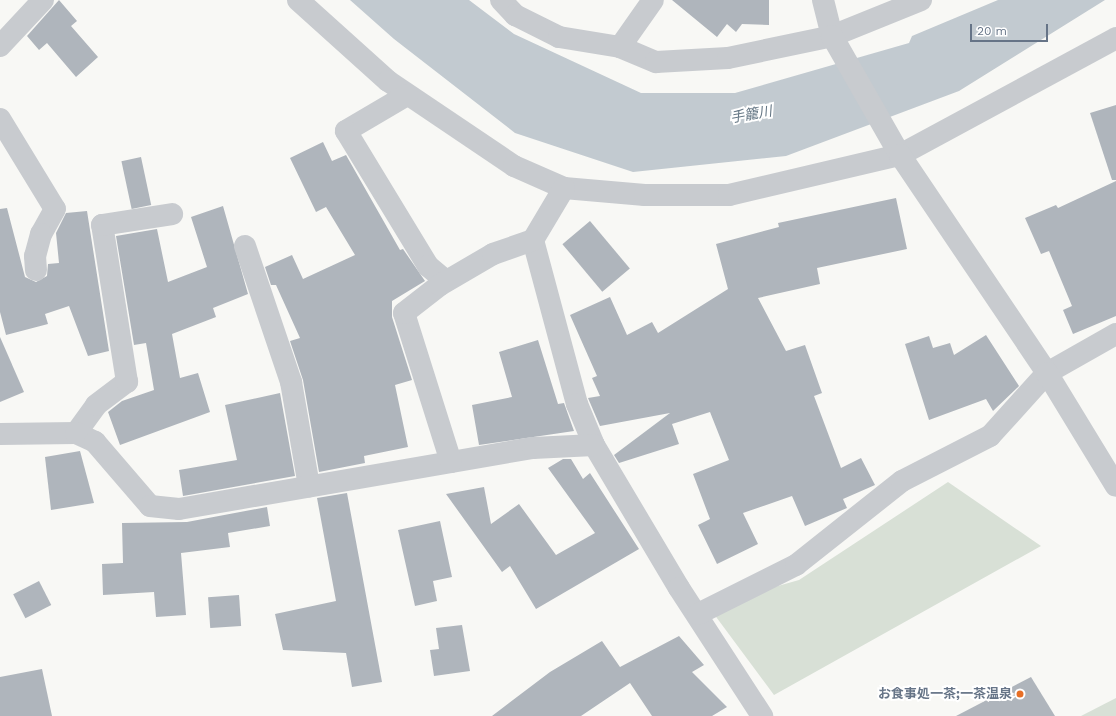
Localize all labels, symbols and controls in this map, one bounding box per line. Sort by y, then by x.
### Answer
scale bar [972,16,1050,42]
text: 20 m [977,24,1007,38]
water label: 手籠川 [729,102,773,126]
place label: お食事処一茶;一茶温泉 [878,686,1012,702]
marker: お食事処一茶;一茶温泉 [1015,689,1025,699]

